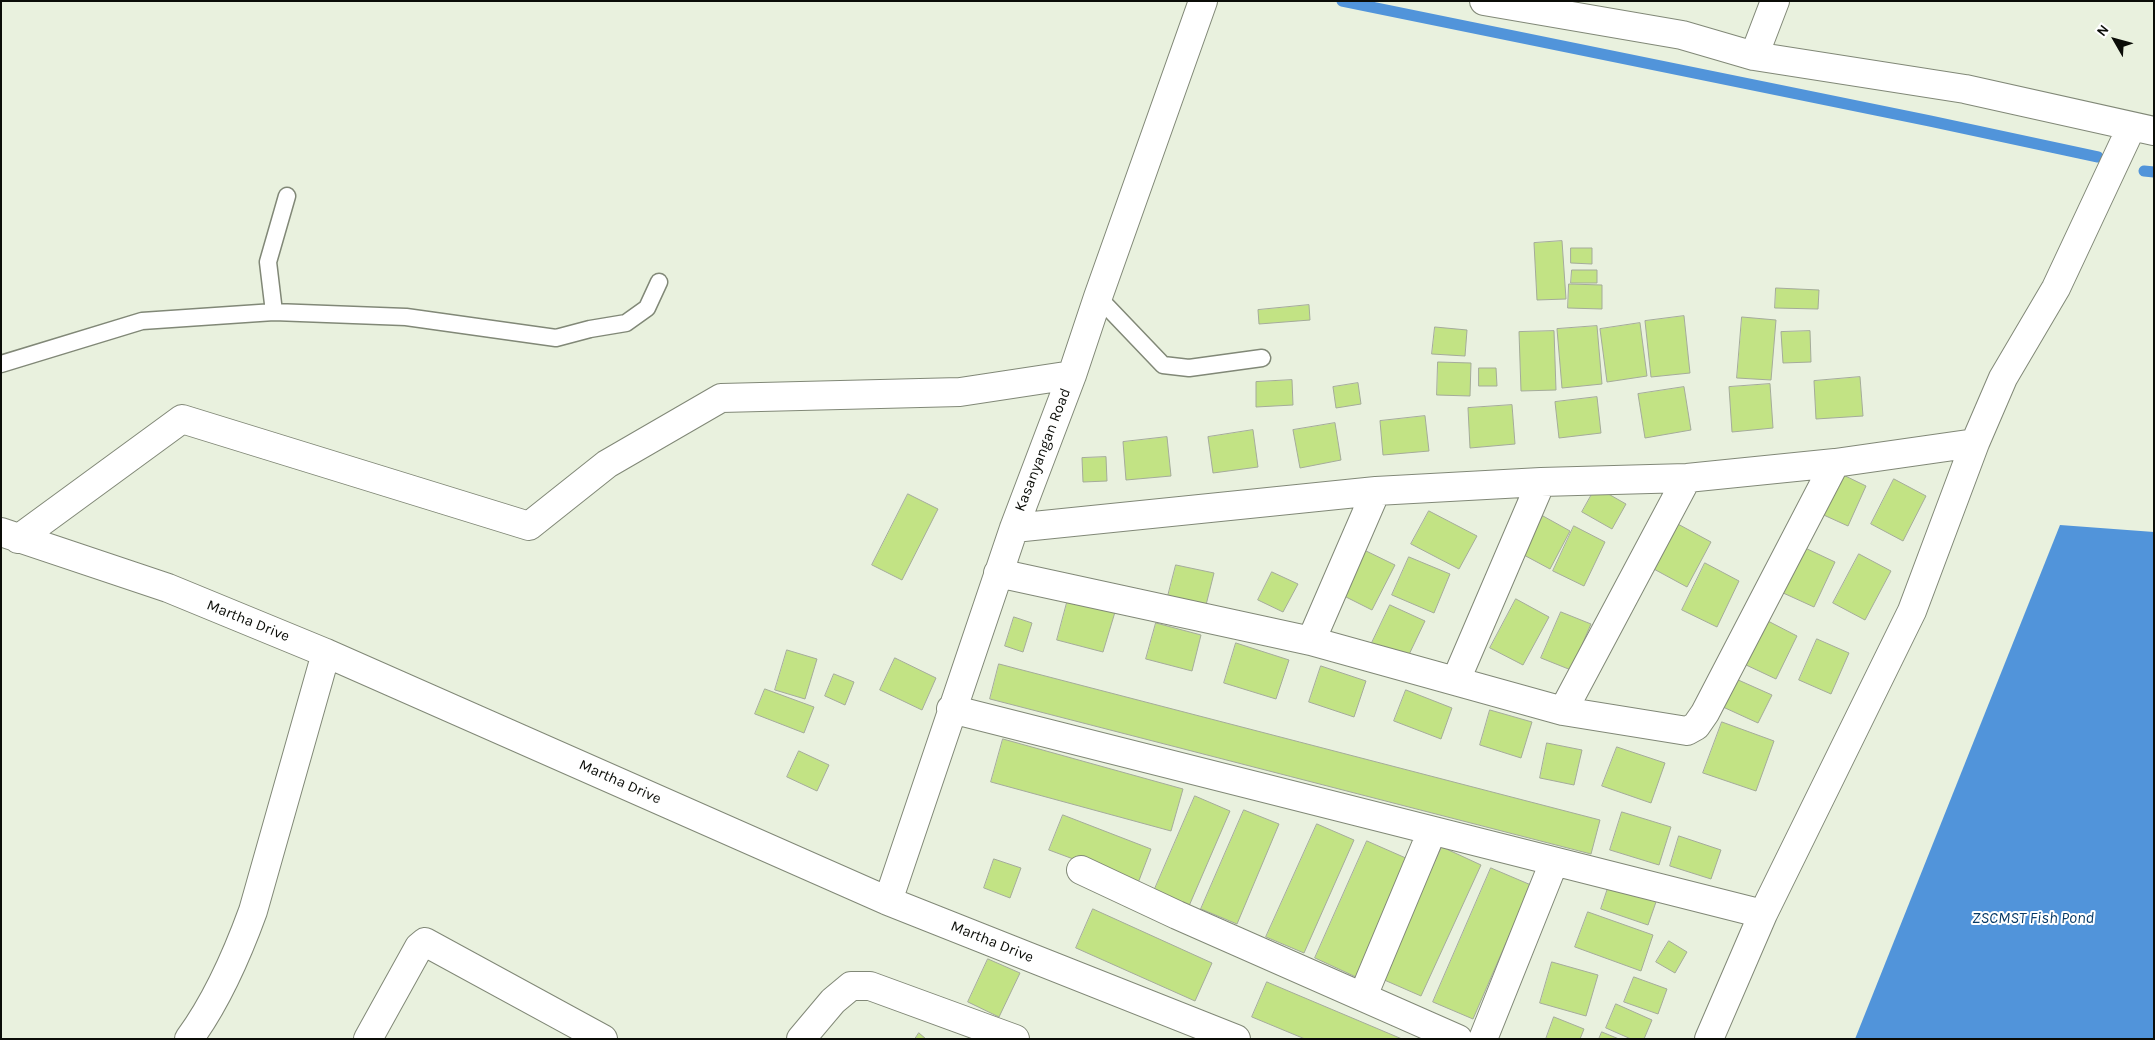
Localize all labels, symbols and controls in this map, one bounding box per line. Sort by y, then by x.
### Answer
north arrow [2090,15,2140,65]
text: N [2093,21,2113,40]
street label: Kasanyangan Road [1011,386,1075,514]
street label: Martha Drive [204,596,292,646]
street label: Martha Drive [576,756,664,808]
water label: ZSCMST Fish Pond [1972,908,2094,928]
street label: Martha Drive [948,917,1036,967]

